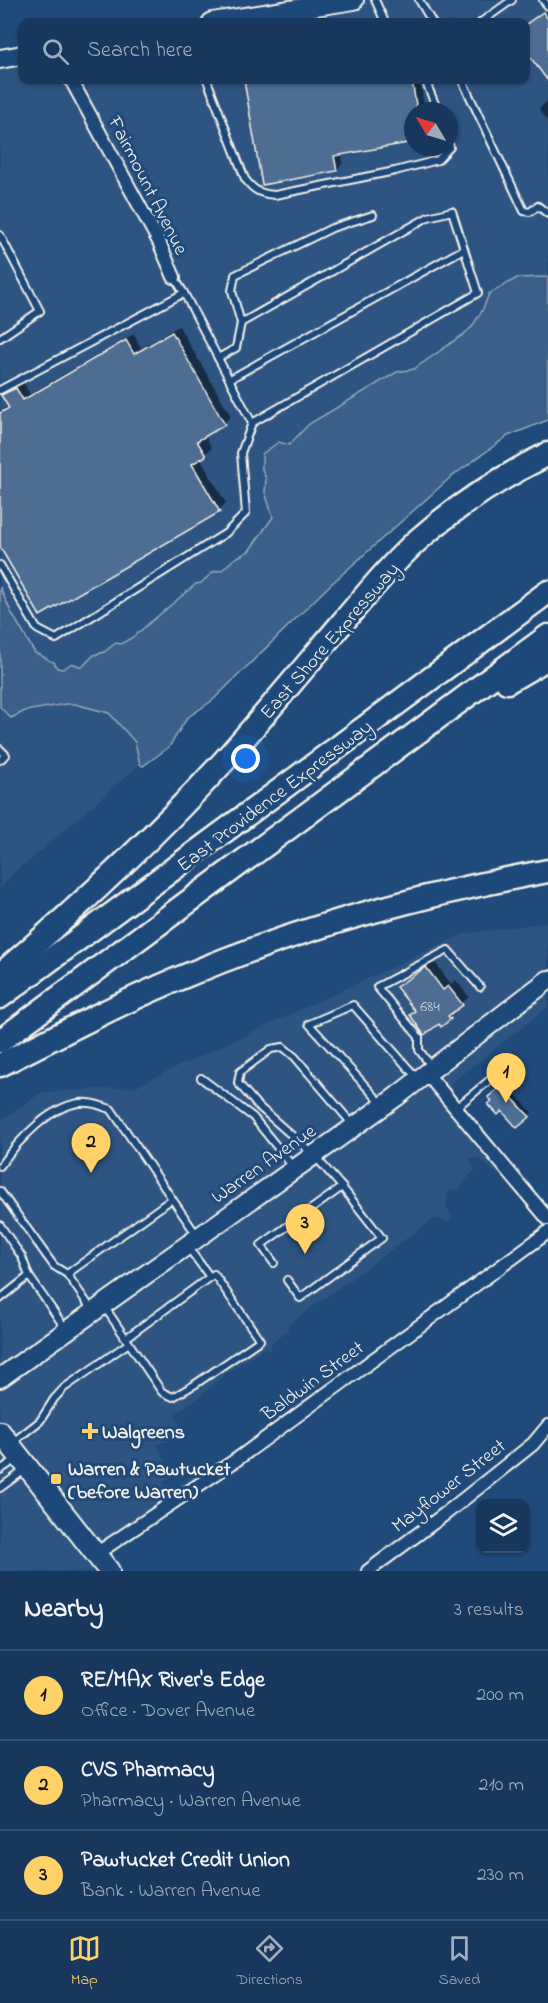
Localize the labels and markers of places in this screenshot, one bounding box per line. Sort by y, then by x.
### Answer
pin: 1 [486,1054,526,1103]
pin: 2 [72,1124,110,1173]
pin: 3 [286,1204,324,1254]
place label: Walgreens [102,1419,185,1449]
marker: Walgreens [83,1424,97,1438]
place label: Warren & Pawtucket (before Warren) [68,1456,231,1508]
marker: Warren & Pawtucket (before Warren) [49,1472,63,1486]

